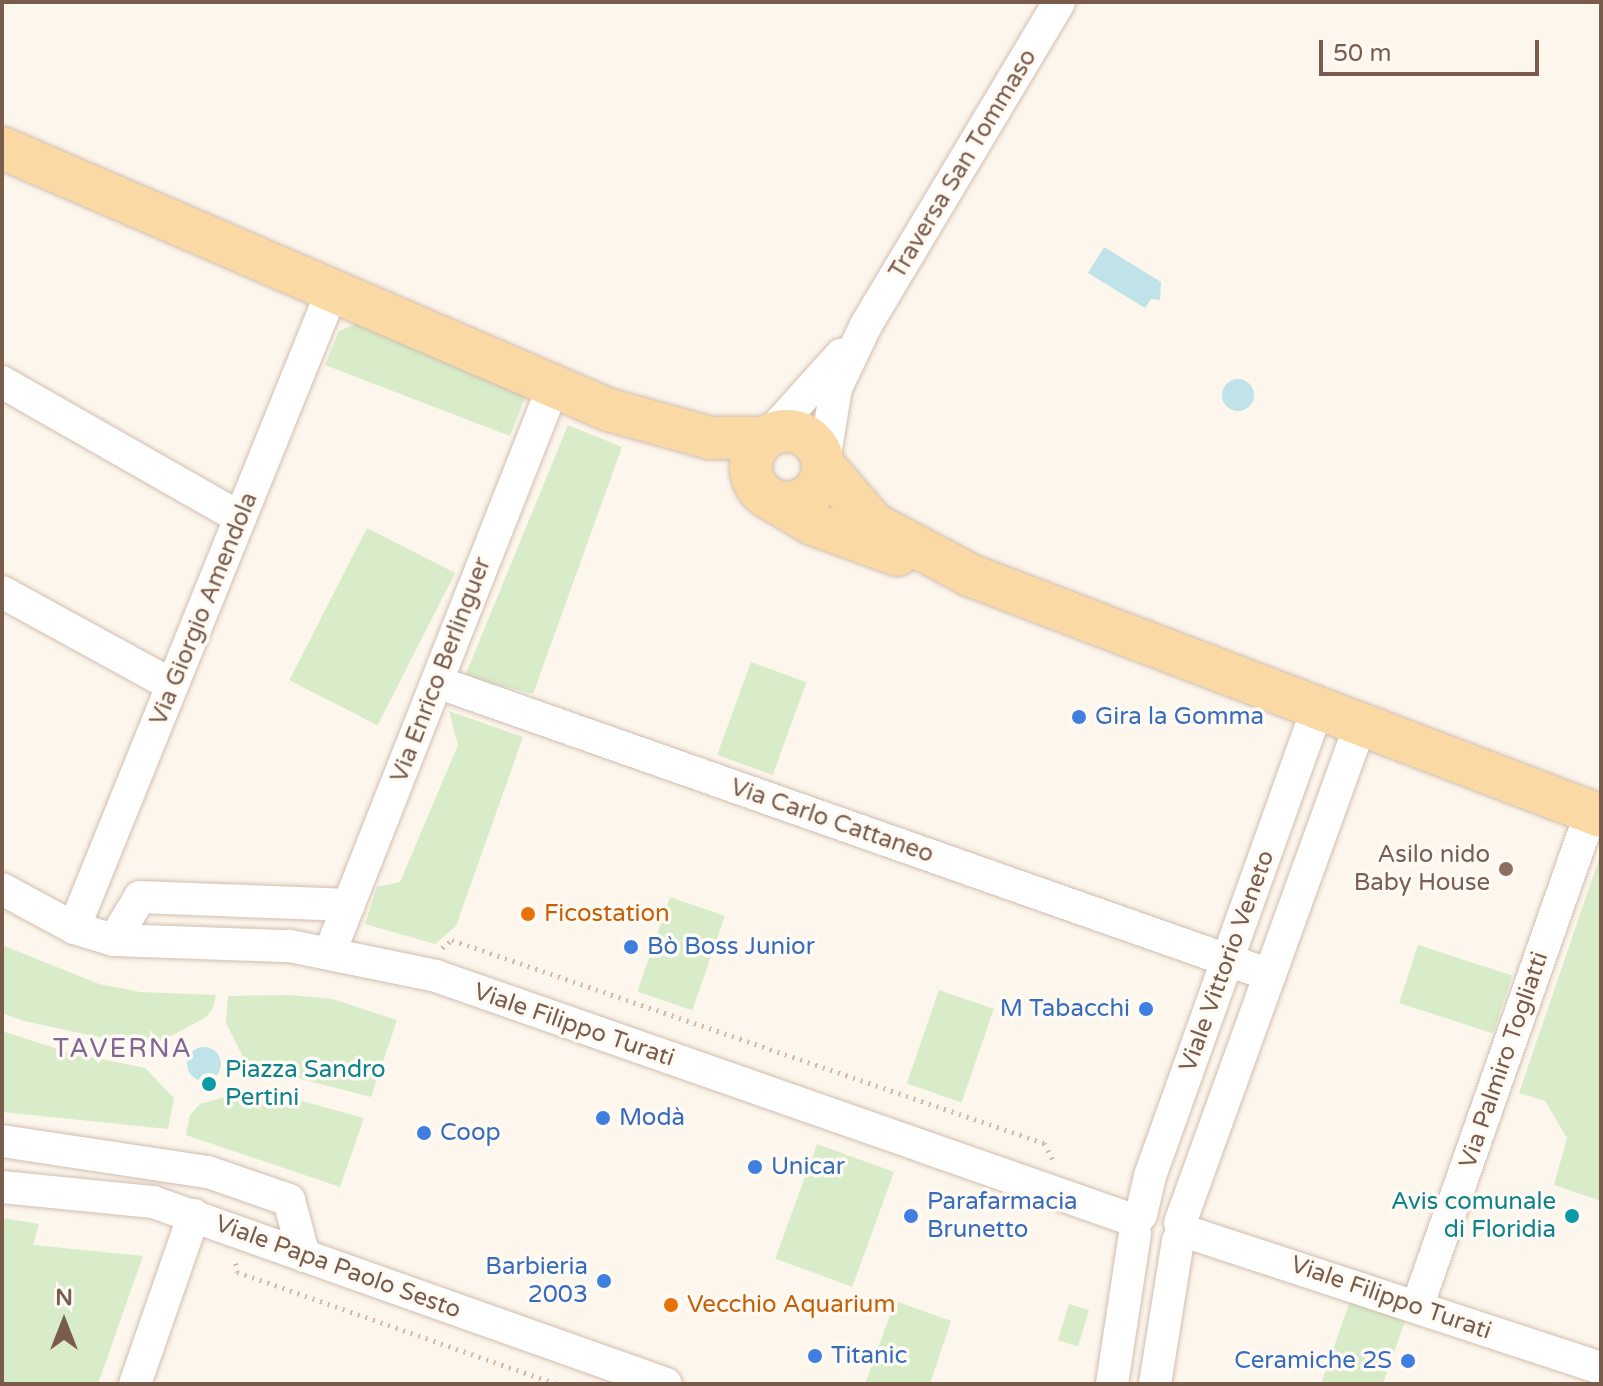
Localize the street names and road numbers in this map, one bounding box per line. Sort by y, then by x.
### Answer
street label: Traversa San Tommaso [883,44,1043,284]
street label: Via Giorgio Amendola [144,488,264,730]
street label: Via Enrico Berlinguer [385,553,497,787]
street label: Via Carlo Cattaneo [727,773,937,869]
street label: Viale Vittorio Veneto [1174,846,1280,1076]
street label: Via Palmiro Togliatti [1453,948,1555,1172]
street label: Viale Filippo Turati [470,977,678,1073]
street label: Viale Papa Paolo Sesto [211,1209,465,1325]
street label: Viale Filippo Turati [1287,1250,1495,1346]

